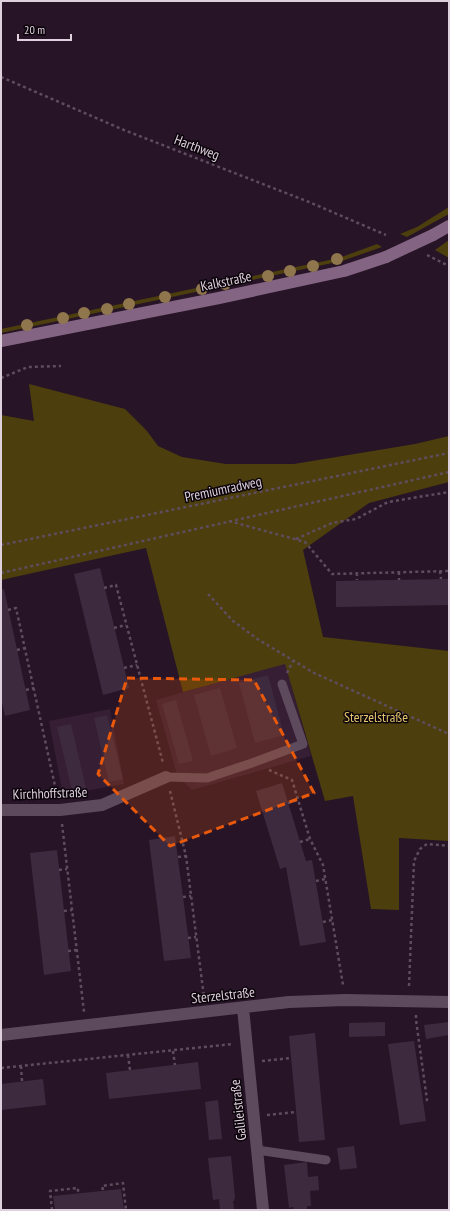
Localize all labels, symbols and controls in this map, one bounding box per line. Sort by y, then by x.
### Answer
scale bar [18,16,71,42]
text: 20 m [24,22,45,37]
street label: Harthweg [172,130,222,164]
street label: Kalkstraße [199,267,253,295]
street label: Premiumradweg [183,472,263,506]
park label: Sterzelstraße [344,708,408,726]
street label: Kirchhoffstraße [12,783,88,803]
street label: Sterzelstraße [190,983,256,1007]
street label: Galileistraße [226,1078,250,1142]

